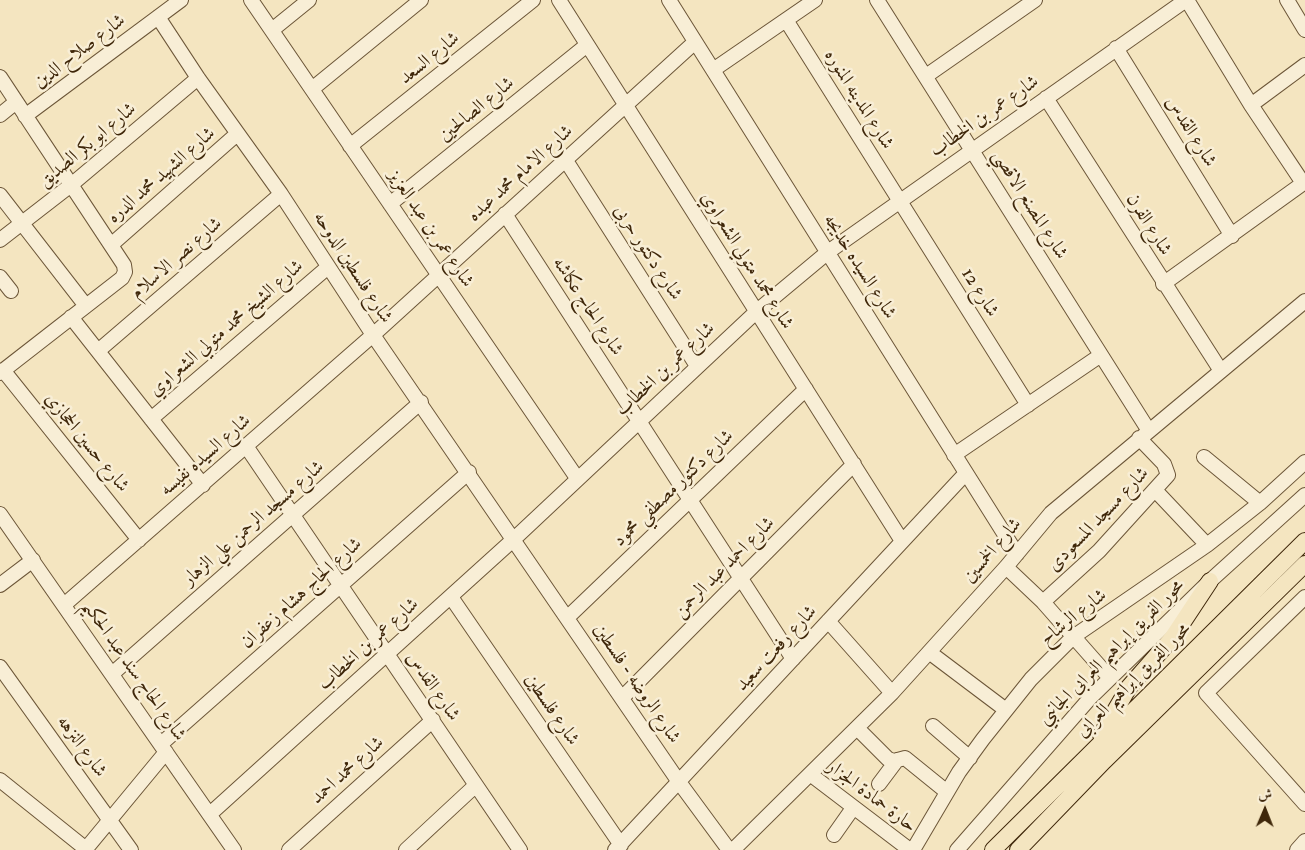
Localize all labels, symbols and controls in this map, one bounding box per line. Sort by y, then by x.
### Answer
street label: شارع صلاح الدين [29,10,131,94]
street label: شارع السعد [395,28,465,90]
street label: شارع المدينه المنوره [818,46,898,154]
street label: شارع عمر بن الخطاب [926,71,1044,163]
street label: شارع الصالحين [435,73,519,147]
street label: شارع القدس [1159,92,1221,172]
street label: شارع ابو بكر الصديق [34,98,142,194]
street label: شارع الامام محمد عبده [464,121,578,227]
street label: شارع الشهيد محمد الدره [103,123,221,229]
street label: شارع المصنع الاقصي [986,146,1072,264]
street label: شارع عمر بن عبد العزيز [382,166,478,292]
street label: شارع محمد متولي الشعراوي [694,188,798,334]
street label: شارع الفرن [1120,190,1176,260]
street label: شارع دكتور حربى [608,201,686,305]
street label: شارع فلسطين الدوحه [307,208,397,328]
street label: شارع السيده خديجه [818,210,900,324]
street label: شارع نصر الاسلام [127,213,227,305]
street label: شارع الحاج عكاشه [547,253,627,361]
street label: شارع الشيخ محمد متولي الشعراوي [145,256,309,402]
street label: شارع 12 [955,264,1003,322]
street label: شارع عمر بن الخطاب [612,318,720,422]
street label: شارع حسين الحجازي [39,388,133,498]
street label: شارع السيده نفيسه [156,410,256,502]
street label: شارع دكتور مصطفي محمود [609,426,739,552]
street label: شارع مسجد الرحمن علي الزهار [179,456,329,592]
street label: شارع مسجد المسعودى [1043,463,1155,577]
street label: شارع احمد عبد الرحمن [670,513,780,623]
street label: شارع الخمسين [959,514,1027,588]
street label: شارع الحاج هشام زعفران [237,533,367,655]
street label: محور الفريق إبراهيم العرابى الجانبي [1034,575,1190,731]
street label: شارع الرشاح [1036,585,1112,651]
street label: شارع عمر بن الخطاب [314,594,424,696]
street label: شارع الحاج سند عبد الحكيم [76,596,190,746]
street label: شارع رفعت سعيد [731,601,823,697]
street label: محور الفريق إبراهيم العرابى [1072,619,1196,743]
street label: شارع الروضه - فلسطين [587,620,685,748]
street label: شارع القدس [400,648,464,726]
street label: شارع فلسطين [519,670,583,750]
street label: شارع النزهه [51,712,111,782]
street label: شارع محمد احمد [307,732,389,810]
street label: حارة حمادة الجزار [822,756,920,838]
north arrow [1240,785,1290,835]
text: ش [1258,786,1272,803]

